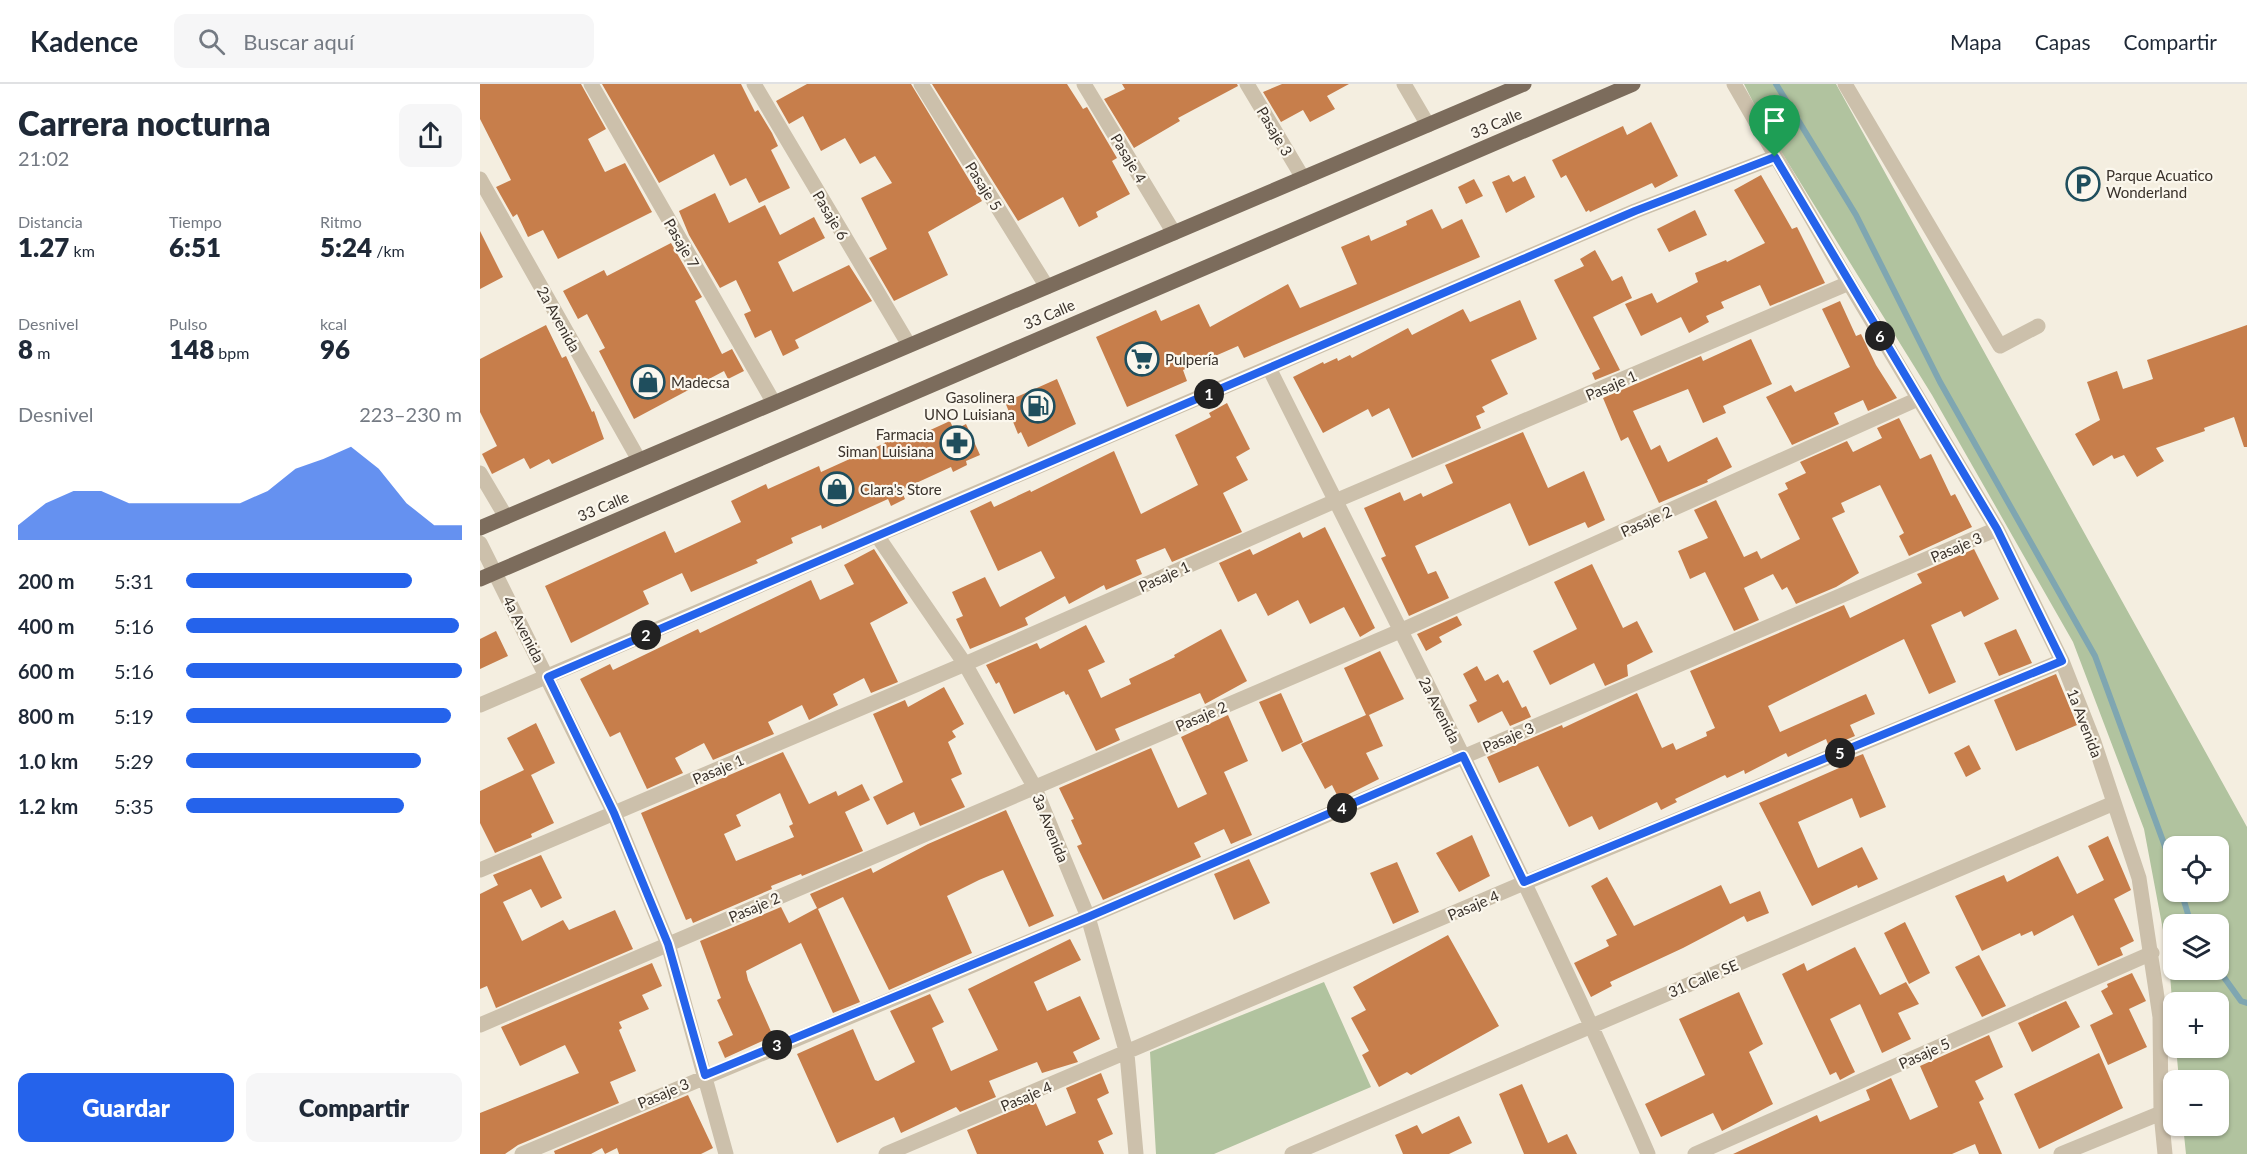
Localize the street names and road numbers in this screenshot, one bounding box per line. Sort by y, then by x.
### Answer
street label: Pasaje 3 [1253,103,1297,159]
street label: 33 Calle [1468,104,1524,142]
street label: Pasaje 4 [1107,130,1151,186]
street label: Pasaje 5 [962,158,1006,214]
street label: Pasaje 6 [809,187,853,243]
street label: Pasaje 7 [661,215,704,271]
street label: 2a Avenida [534,283,584,355]
street label: 33 Calle [1021,295,1077,333]
street label: Pasaje 1 [1583,366,1639,404]
street label: 33 Calle [575,487,631,525]
street label: Pasaje 2 [1618,502,1674,540]
street label: Pasaje 3 [1928,528,1984,566]
street label: Pasaje 1 [1136,557,1192,595]
street label: 4a Avenida [500,593,548,665]
street label: 2a Avenida [1416,674,1464,746]
street label: 1a Avenida [2064,686,2106,760]
street label: Pasaje 2 [1173,697,1229,735]
street label: Pasaje 3 [1480,718,1536,756]
street label: Pasaje 1 [690,750,746,788]
street label: 3a Avenida [1029,791,1073,865]
street label: Pasaje 4 [1445,886,1502,924]
street label: Pasaje 2 [726,888,782,926]
street label: 31 Calle SE [1665,955,1741,1001]
street label: Pasaje 5 [1896,1034,1952,1072]
street label: Pasaje 3 [635,1074,691,1112]
street label: Pasaje 4 [998,1077,1055,1115]

